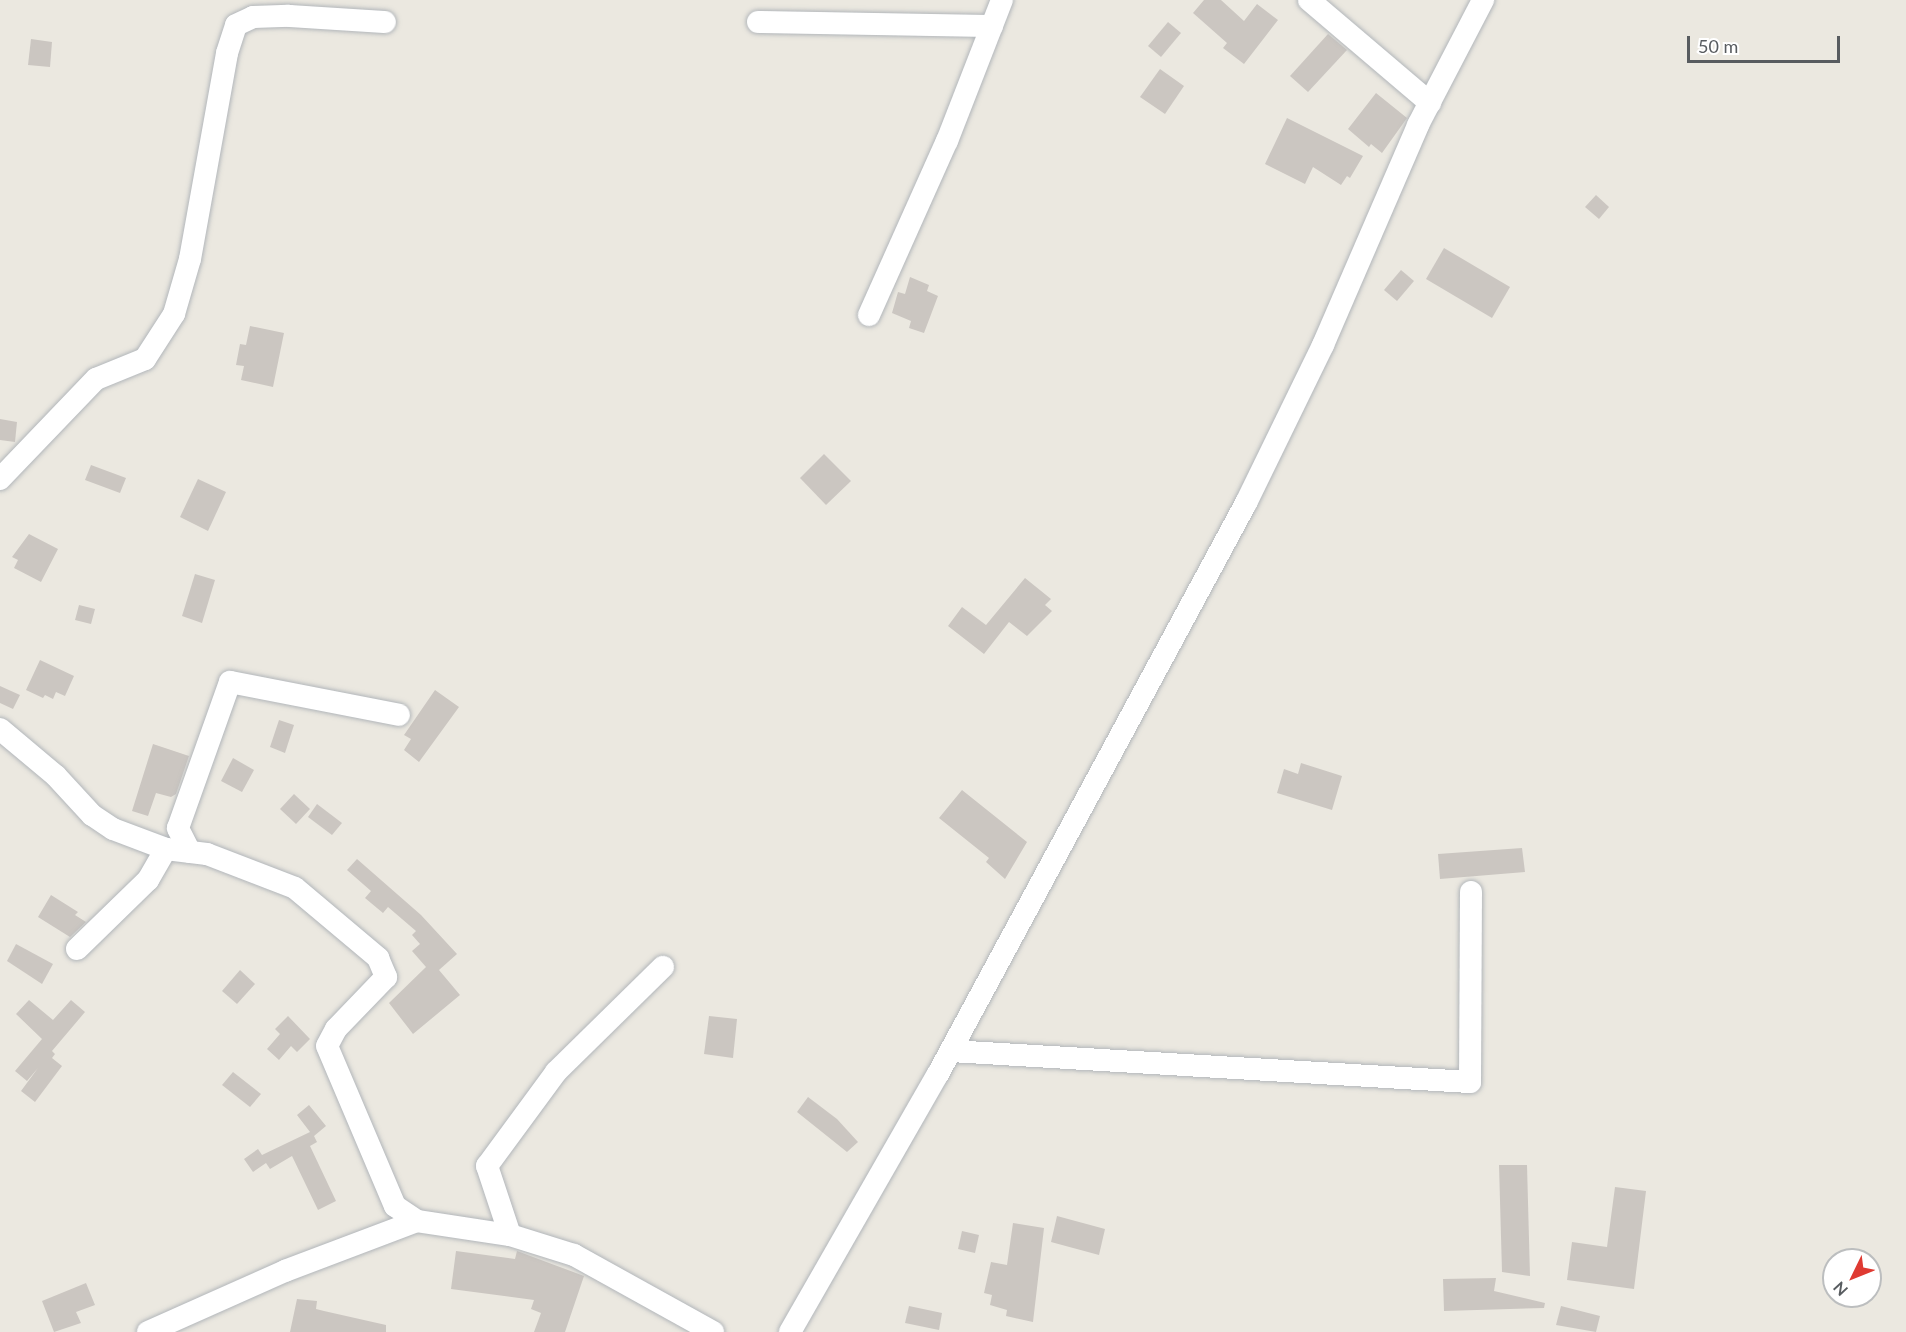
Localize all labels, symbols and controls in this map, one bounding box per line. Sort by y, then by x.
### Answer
scale bar [1690,24,1843,62]
text: 50 m [1698,35,1738,57]
north arrow [1822,1248,1882,1308]
text: N [1829,1278,1851,1300]

